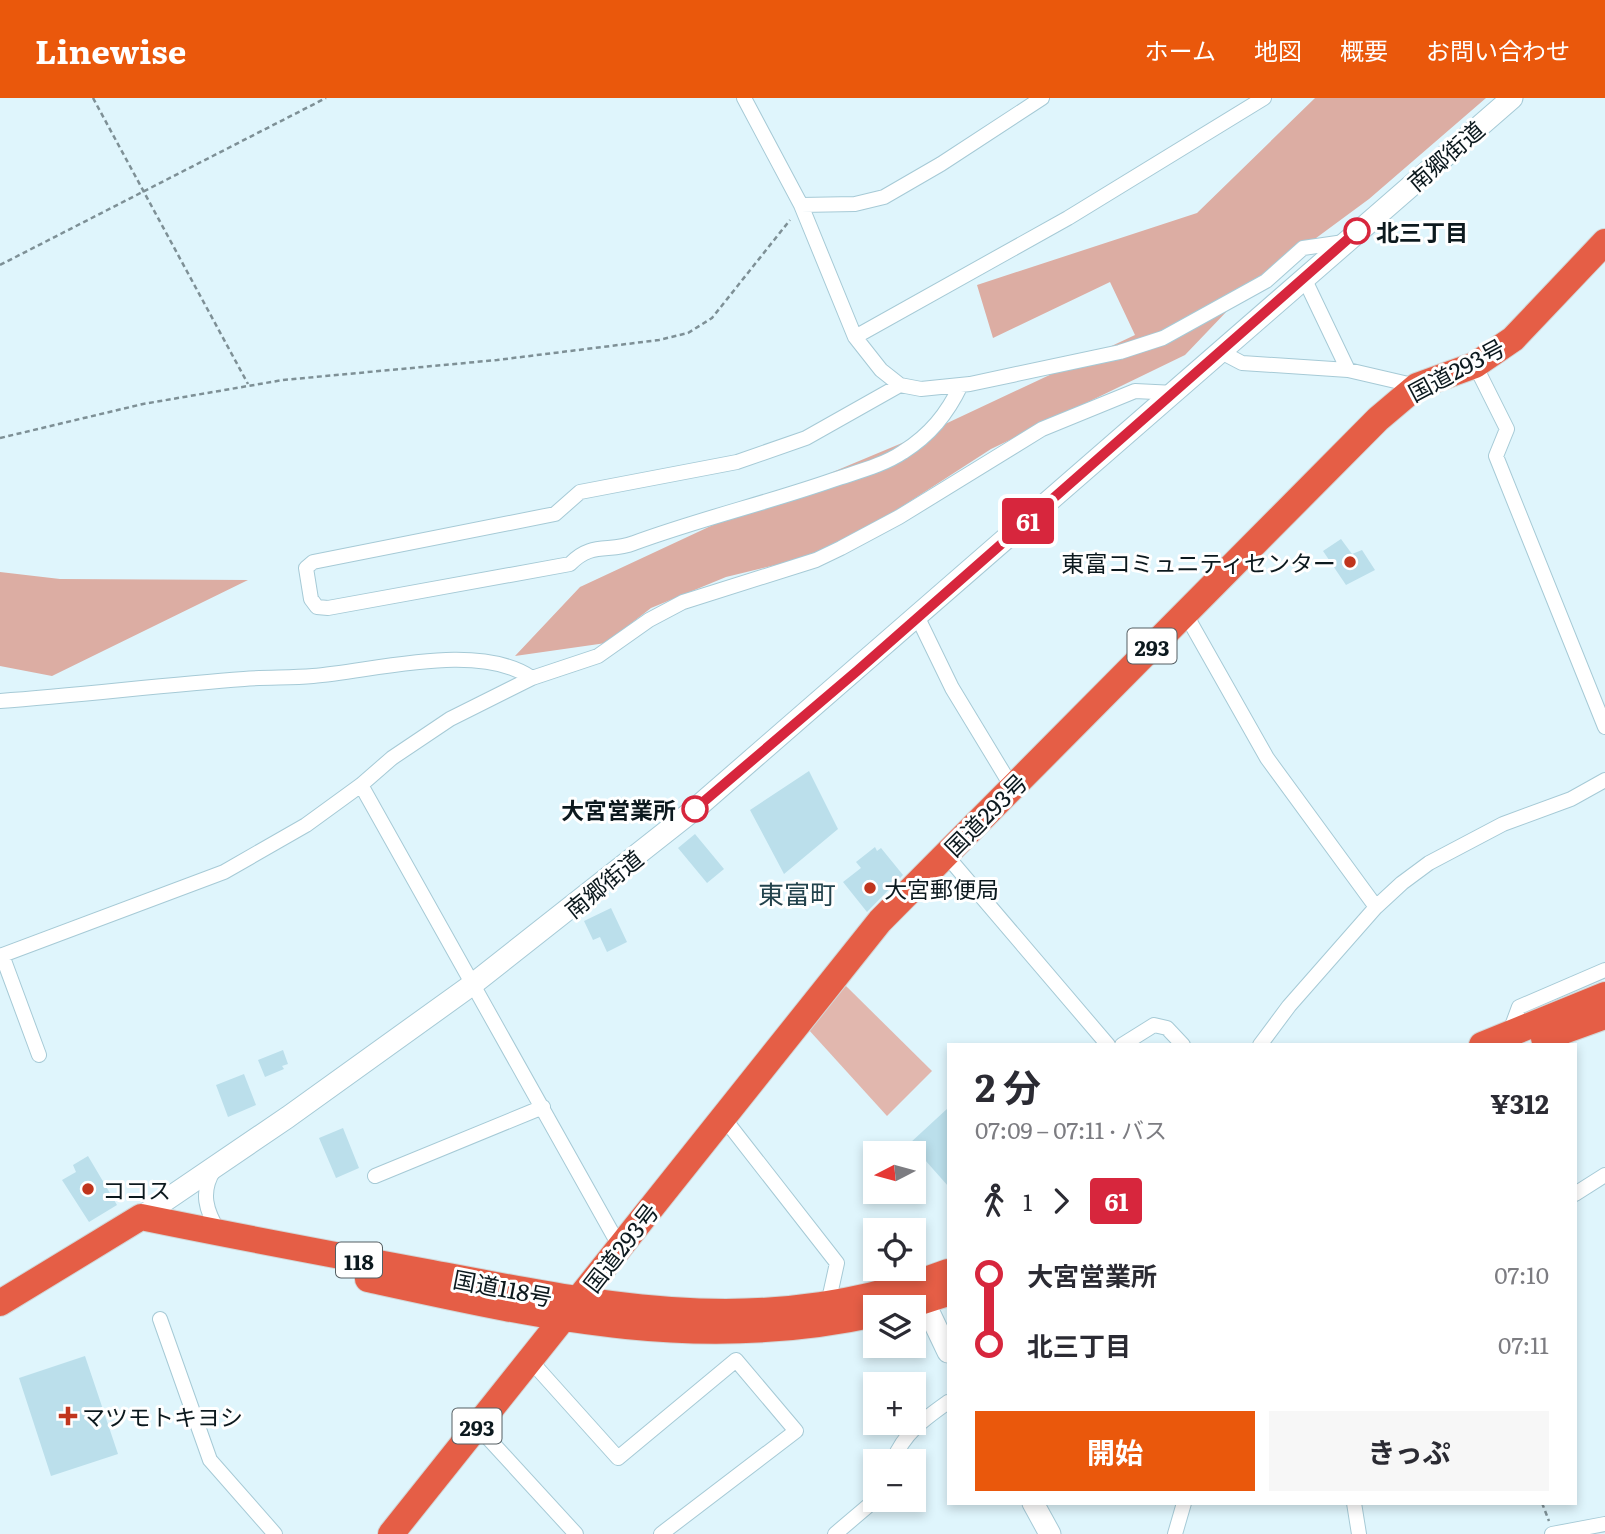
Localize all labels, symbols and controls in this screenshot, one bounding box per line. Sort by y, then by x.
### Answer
text: Linewise [35,25,186,74]
text: ホーム [1145,32,1216,67]
text: 地図 [1254,32,1302,67]
text: 概要 [1340,32,1388,67]
text: お問い合わせ [1426,32,1570,67]
street label: 南郷街道 [1399,112,1491,198]
place label: 北三丁目 [1376,214,1468,248]
marker: 北三丁目 [1344,218,1370,244]
street label: 国道293号 [1402,329,1510,409]
line badge: 61 [996,498,1060,544]
text: 61 [1016,503,1040,538]
place label: 東富コミュニティセンター [1061,545,1336,579]
marker: 東富コミュニティセンター [1342,554,1358,570]
road number: 293 [1128,628,1176,664]
street label: 国道293号 [936,765,1034,863]
place label: 大宮営業所 [561,792,676,826]
marker: 大宮営業所 [682,796,708,822]
street label: 南郷街道 [557,841,649,925]
place label: 大宮郵便局 [884,871,999,905]
district label: 東富町 [758,873,836,912]
marker: 大宮郵便局 [862,880,878,896]
text: 2 分 [975,1057,1041,1114]
text: ¥312 [1490,1083,1549,1122]
text: 07:09 – 07:11 · バス [975,1112,1167,1146]
north arrow [863,1141,926,1204]
map controls [863,1141,926,1512]
place label: ココス [102,1172,171,1206]
marker: ココス [80,1181,96,1197]
icon: walk [975,1182,1013,1220]
icon: forward [1042,1182,1080,1220]
text: 61 [1104,1183,1128,1218]
text: 1 [1023,1184,1032,1218]
street label: 国道293号 [574,1195,666,1299]
button: locate [863,1218,926,1281]
road number: 118 [336,1242,382,1278]
text: 大宮営業所 [1027,1255,1157,1294]
text: 07:10 [1494,1257,1549,1291]
street label: 国道118号 [450,1261,556,1313]
button: layers [863,1295,926,1358]
text: 北三丁目 [1027,1325,1131,1364]
text: 07:11 [1498,1327,1549,1361]
button: + [863,1372,926,1435]
place label: マツモトキヨシ [82,1399,243,1433]
marker: マツモトキヨシ [60,1408,76,1424]
road number: 293 [452,1408,502,1444]
button: 開始 [975,1411,1255,1491]
button: きっぷ [1269,1411,1549,1491]
button: − [863,1449,926,1512]

